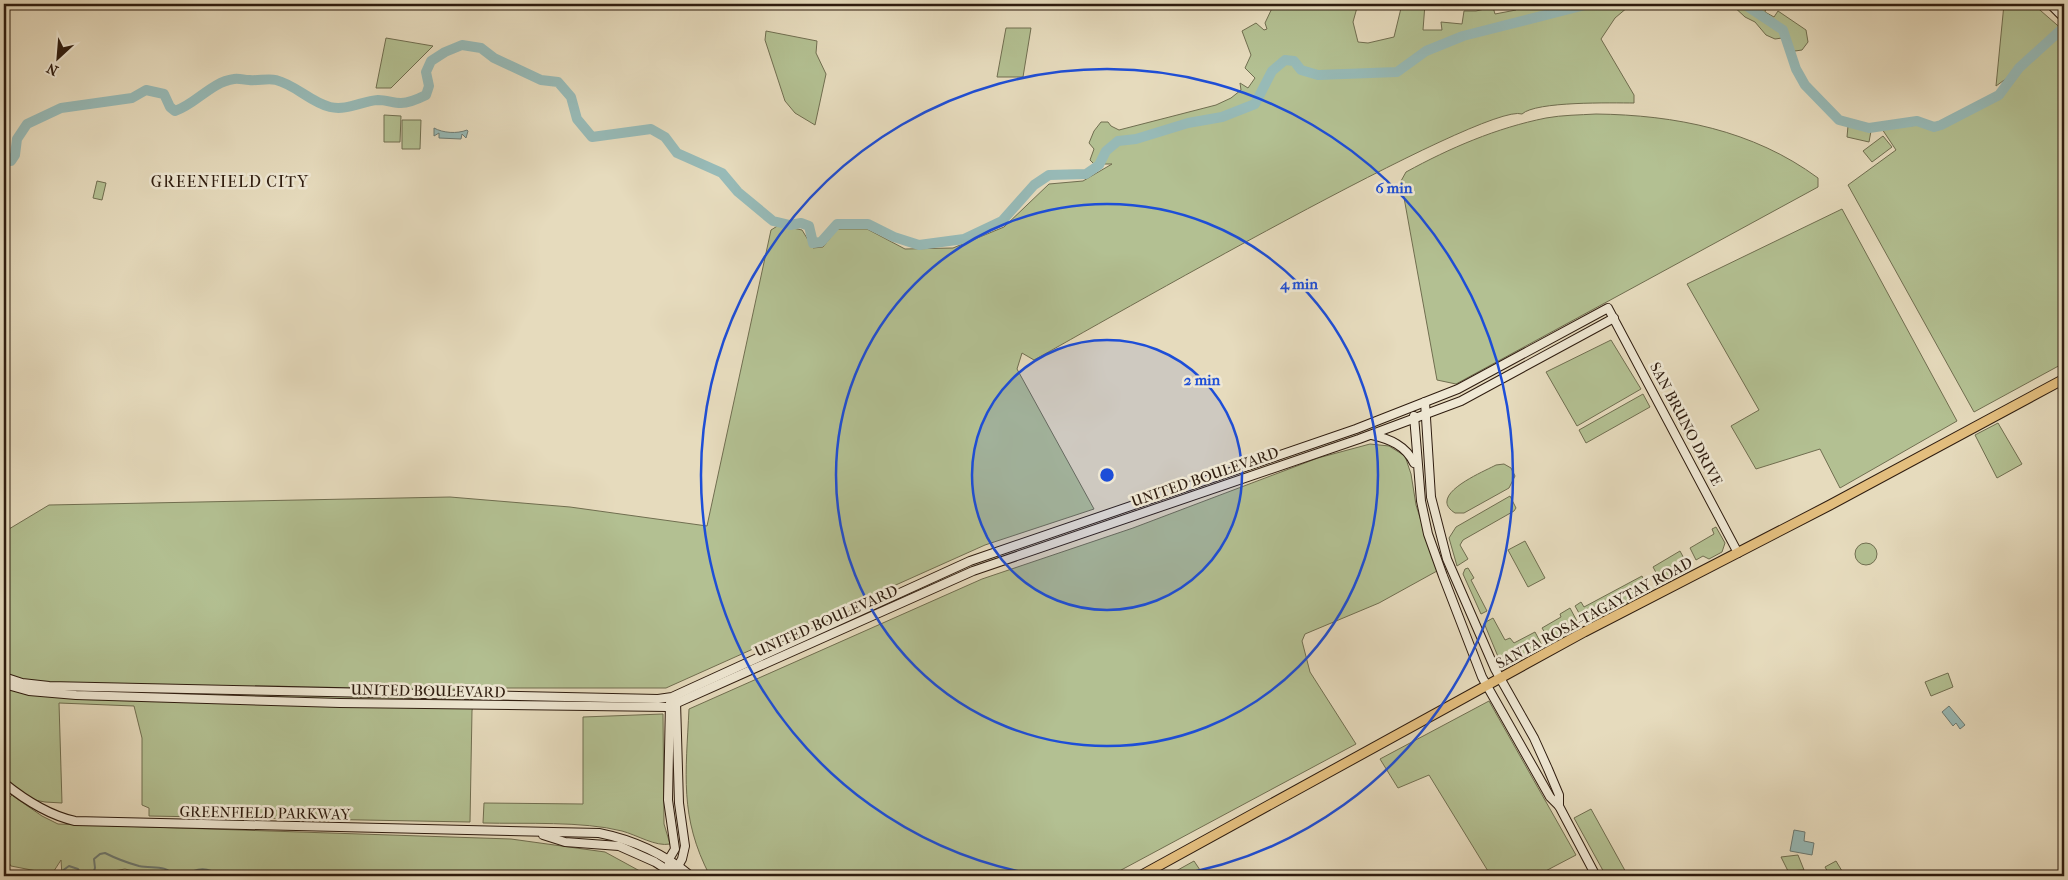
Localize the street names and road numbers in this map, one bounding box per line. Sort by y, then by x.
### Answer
street label: SAN BRUNO DRIVE [1646,359,1726,489]
street label: UNITED BOULEVARD [1129,443,1281,511]
street label: SANTA ROSA-TAGAYTAY ROAD [1493,553,1695,673]
street label: UNITED BOULEVARD [751,581,901,661]
street label: UNITED BOULEVARD [350,681,506,701]
street label: GREENFIELD PARKWAY [179,803,351,824]

